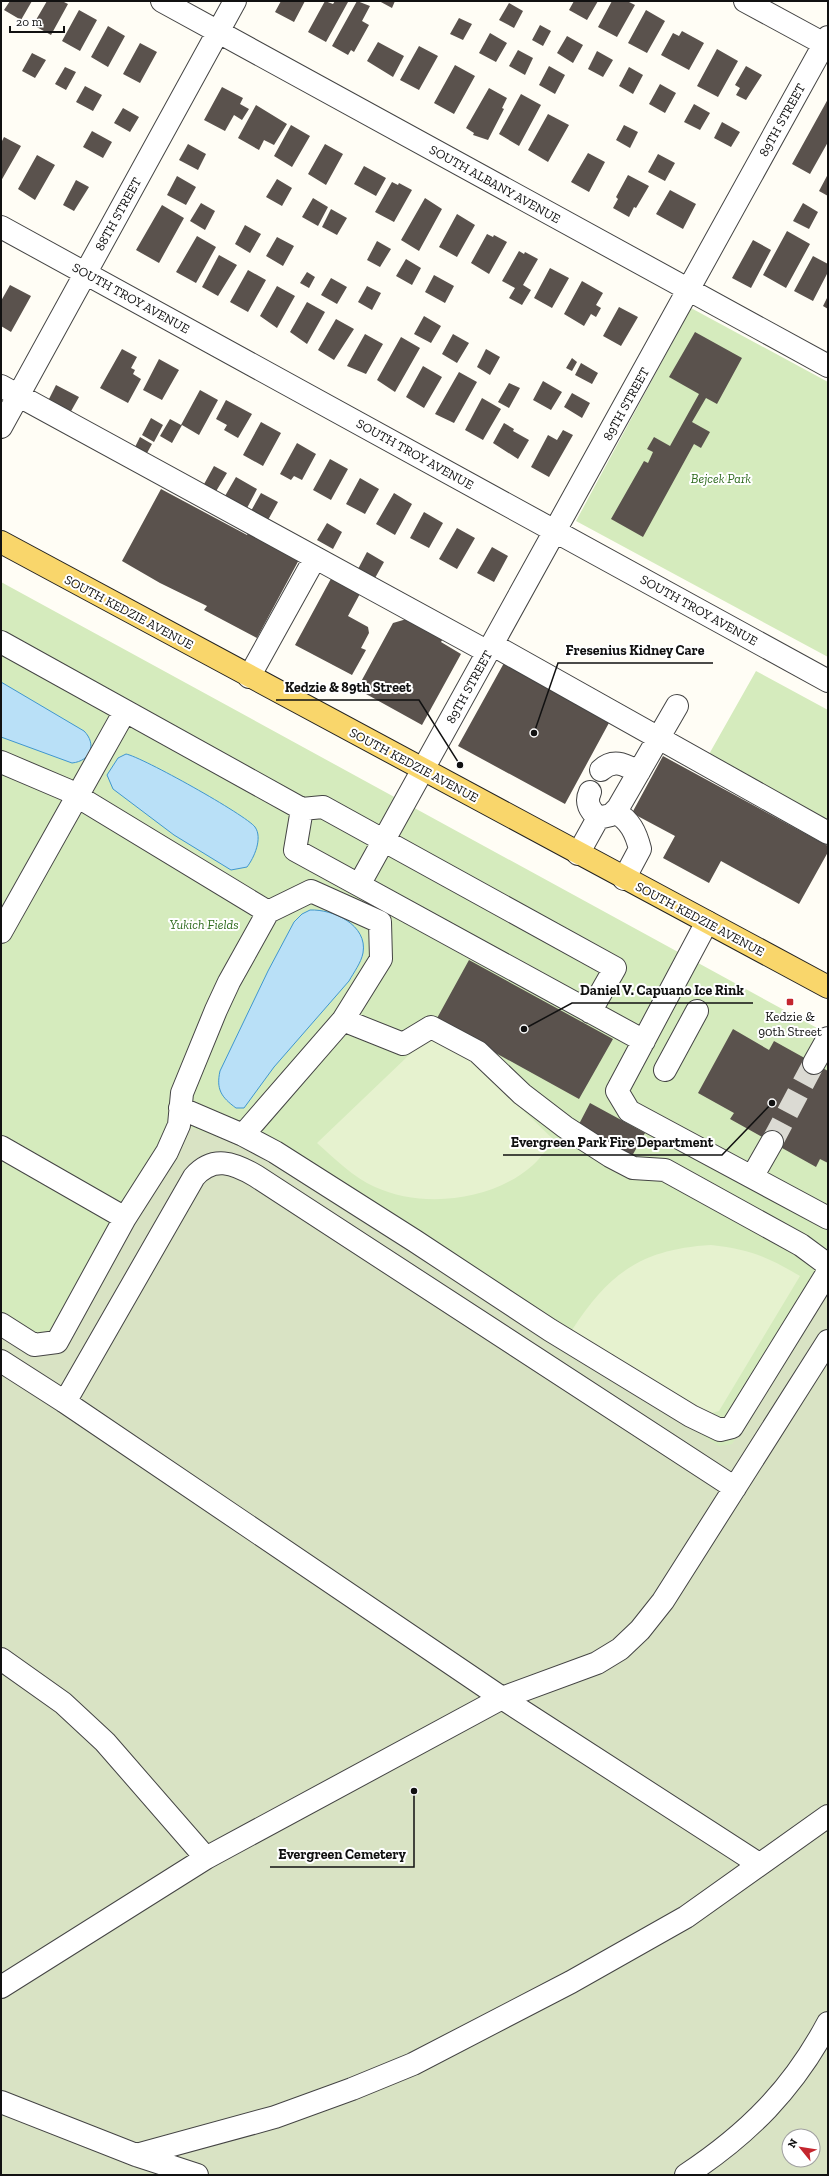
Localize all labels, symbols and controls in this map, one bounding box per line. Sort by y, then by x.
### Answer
scale bar [10,8,64,34]
text: 20 m [16,15,43,29]
street label: 89TH STREET [756,81,808,159]
street label: SOUTH ALBANY AVENUE [427,142,563,226]
street label: 88TH STREET [92,175,144,253]
street label: SOUTH TROY AVENUE [70,260,192,337]
street label: 89TH STREET [600,365,652,443]
street label: SOUTH TROY AVENUE [354,416,476,493]
park label: Bejcek Park [691,471,751,486]
street label: SOUTH KEDZIE AVENUE [62,572,196,652]
street label: SOUTH TROY AVENUE [638,572,760,649]
callout: Fresenius Kidney Care [558,637,713,663]
text: Fresenius Kidney Care [566,642,705,659]
street label: 89TH STREET [443,648,495,726]
callout: Kedzie & 89th Street [276,674,419,700]
text: Kedzie & 89th Street [285,679,412,696]
street label: SOUTH KEDZIE AVENUE [347,725,481,805]
street label: SOUTH KEDZIE AVENUE [633,879,767,959]
park label: Yukich Fields [169,917,239,932]
callout: Daniel V. Capuano Ice Rink [572,977,753,1003]
text: Daniel V. Capuano Ice Rink [580,982,744,999]
marker: Kedzie & 90th Street [785,997,795,1007]
place label: Kedzie & 90th Street [758,1009,822,1039]
callout: Evergreen Park Fire Department [503,1129,722,1155]
text: Evergreen Park Fire Department [511,1134,714,1151]
callout: Evergreen Cemetery [270,1841,414,1867]
text: Evergreen Cemetery [278,1846,406,1863]
north arrow [781,2128,821,2168]
text: N [785,2136,801,2150]

